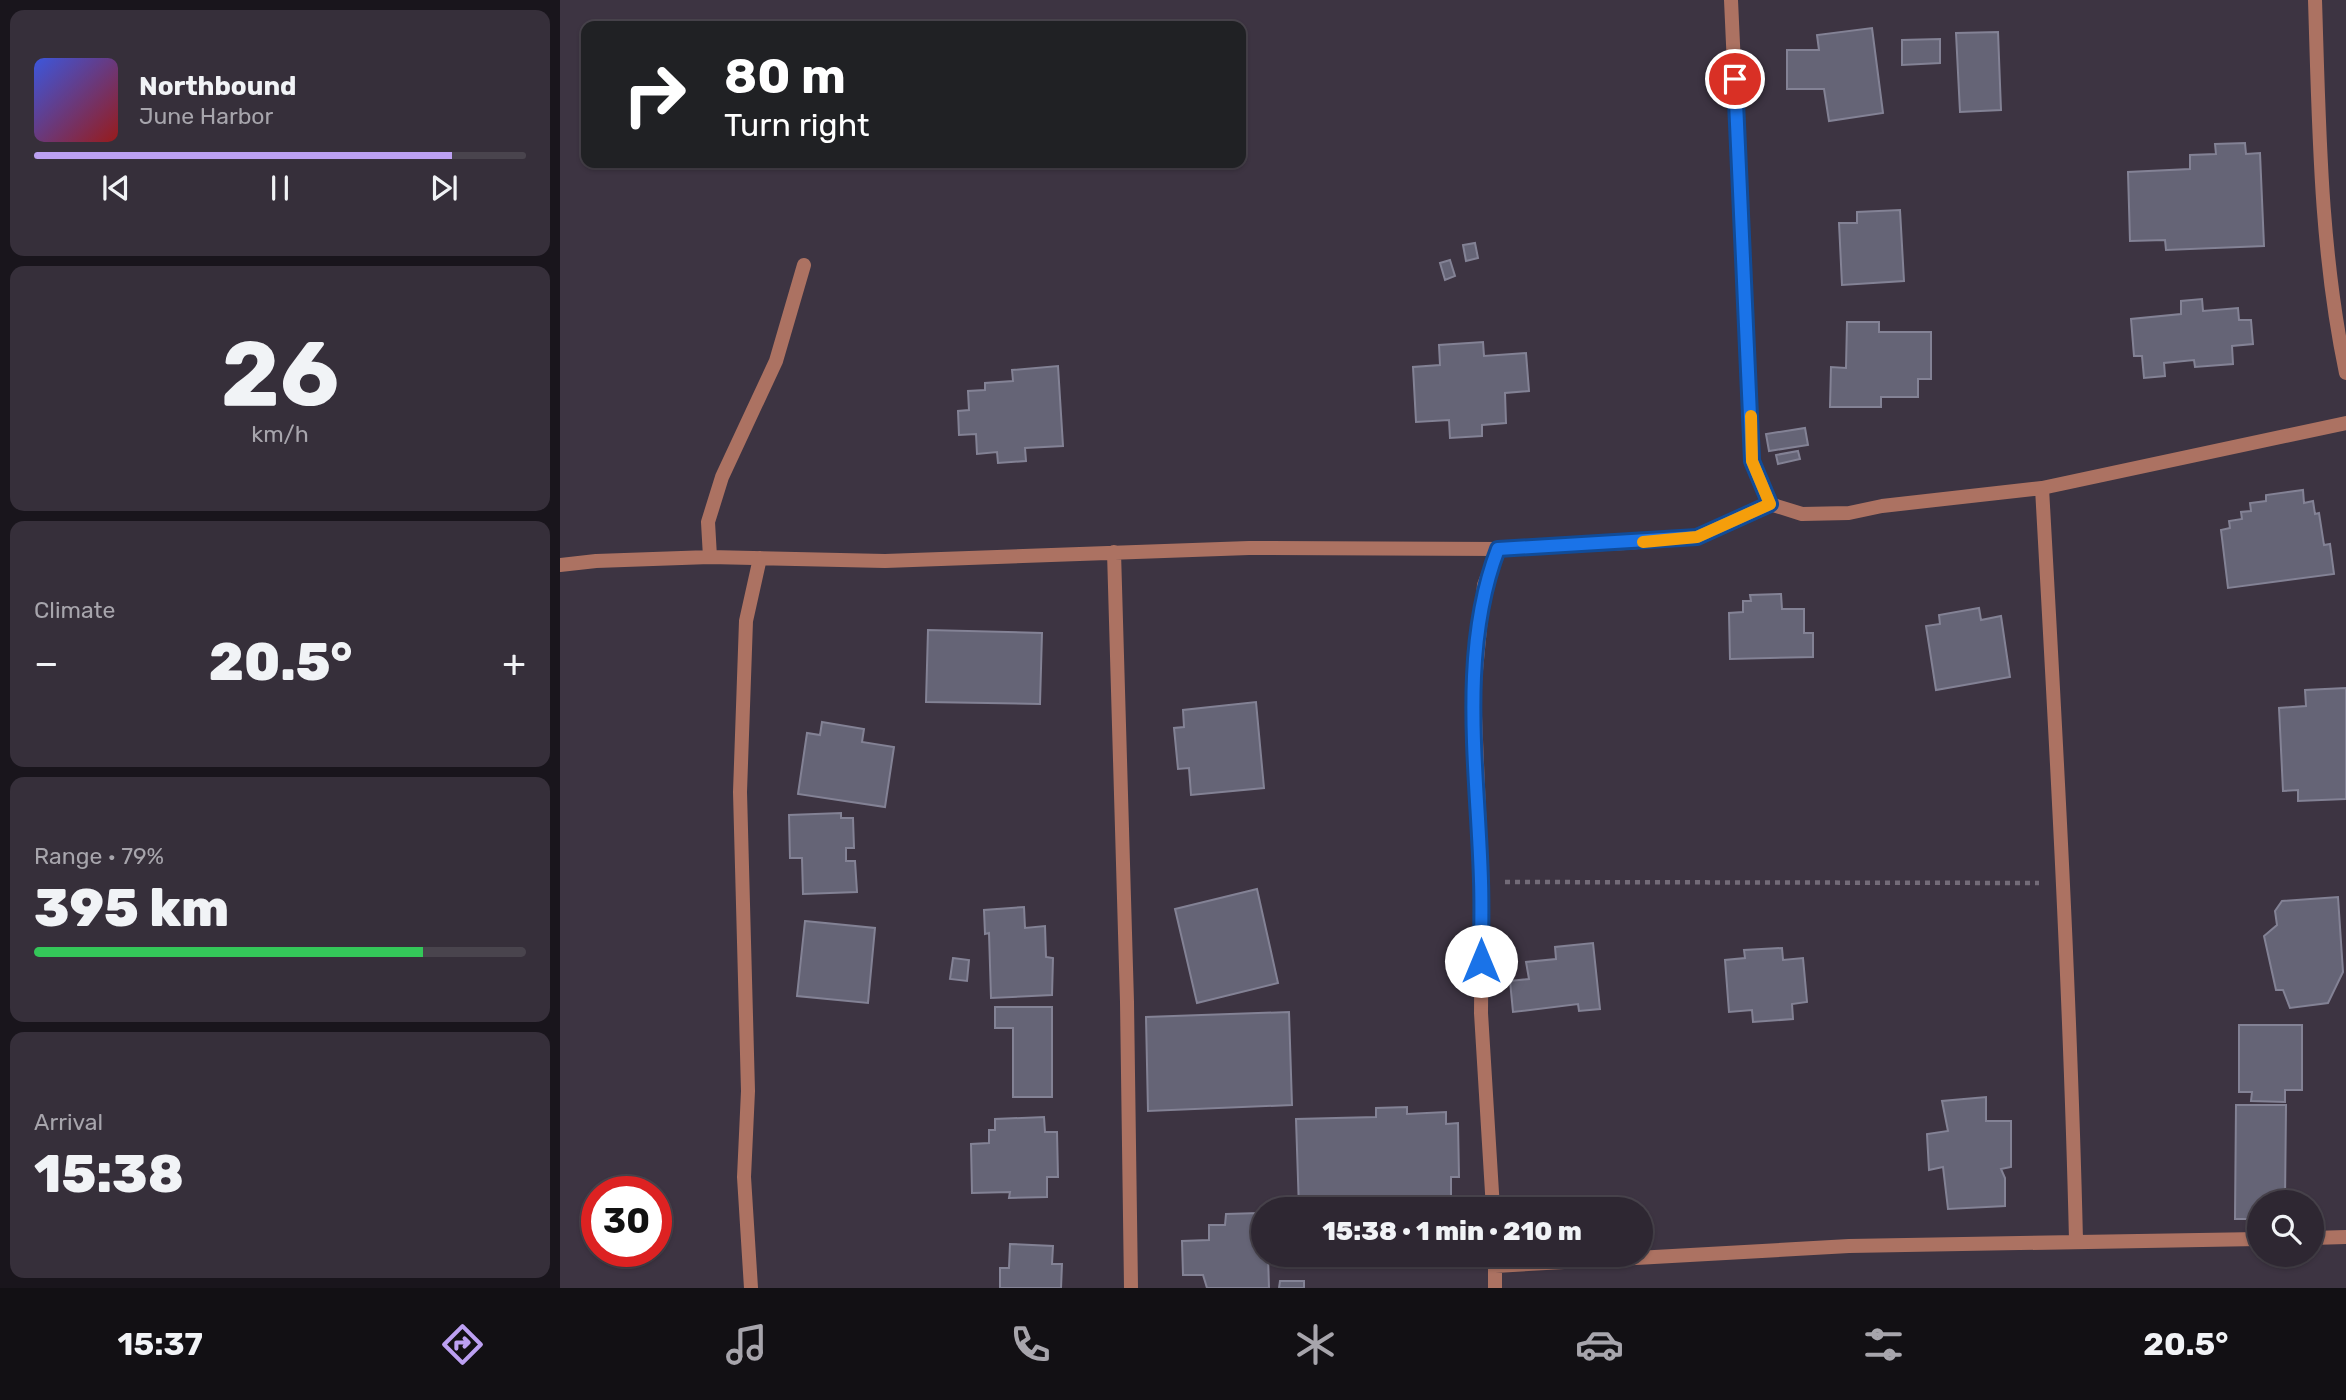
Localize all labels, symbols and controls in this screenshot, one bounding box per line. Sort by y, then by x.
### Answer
text: 80 m [724,47,846,105]
icon: right [609,49,700,140]
pin [1705,49,1765,109]
icon: arrive [1716,60,1754,98]
text: Northbound [139,71,297,102]
text: June Harbor [139,102,273,130]
text: Turn right [724,106,869,144]
icon: previous [97,169,135,207]
icon: pause [261,169,299,207]
icon: next [425,169,463,207]
text: 26 [221,320,339,428]
text: km/h [251,420,309,448]
text: Climate [34,596,115,624]
text: 20.5° [209,631,352,693]
text: − [34,640,59,686]
text: + [502,640,526,686]
text: Range · 79% [34,842,164,870]
text: 395 km [34,877,229,939]
position arrow [1444,924,1518,998]
text: Arrival [34,1108,103,1136]
text: 15:38 [34,1143,184,1205]
speed limit sign: 30 [581,1176,672,1267]
map controls [2247,1190,2324,1267]
button: search [2247,1190,2324,1267]
text: 15:38 · 1 min · 210 m [1322,1216,1582,1247]
icon: directions [438,1320,487,1369]
icon: music [722,1320,771,1369]
icon: phone [1006,1320,1055,1369]
icon: climate [1291,1320,1340,1369]
icon: car [1575,1320,1624,1369]
icon: filters [1859,1320,1908,1369]
text: 15:37 [118,1325,203,1363]
text: 20.5° [2143,1325,2228,1363]

